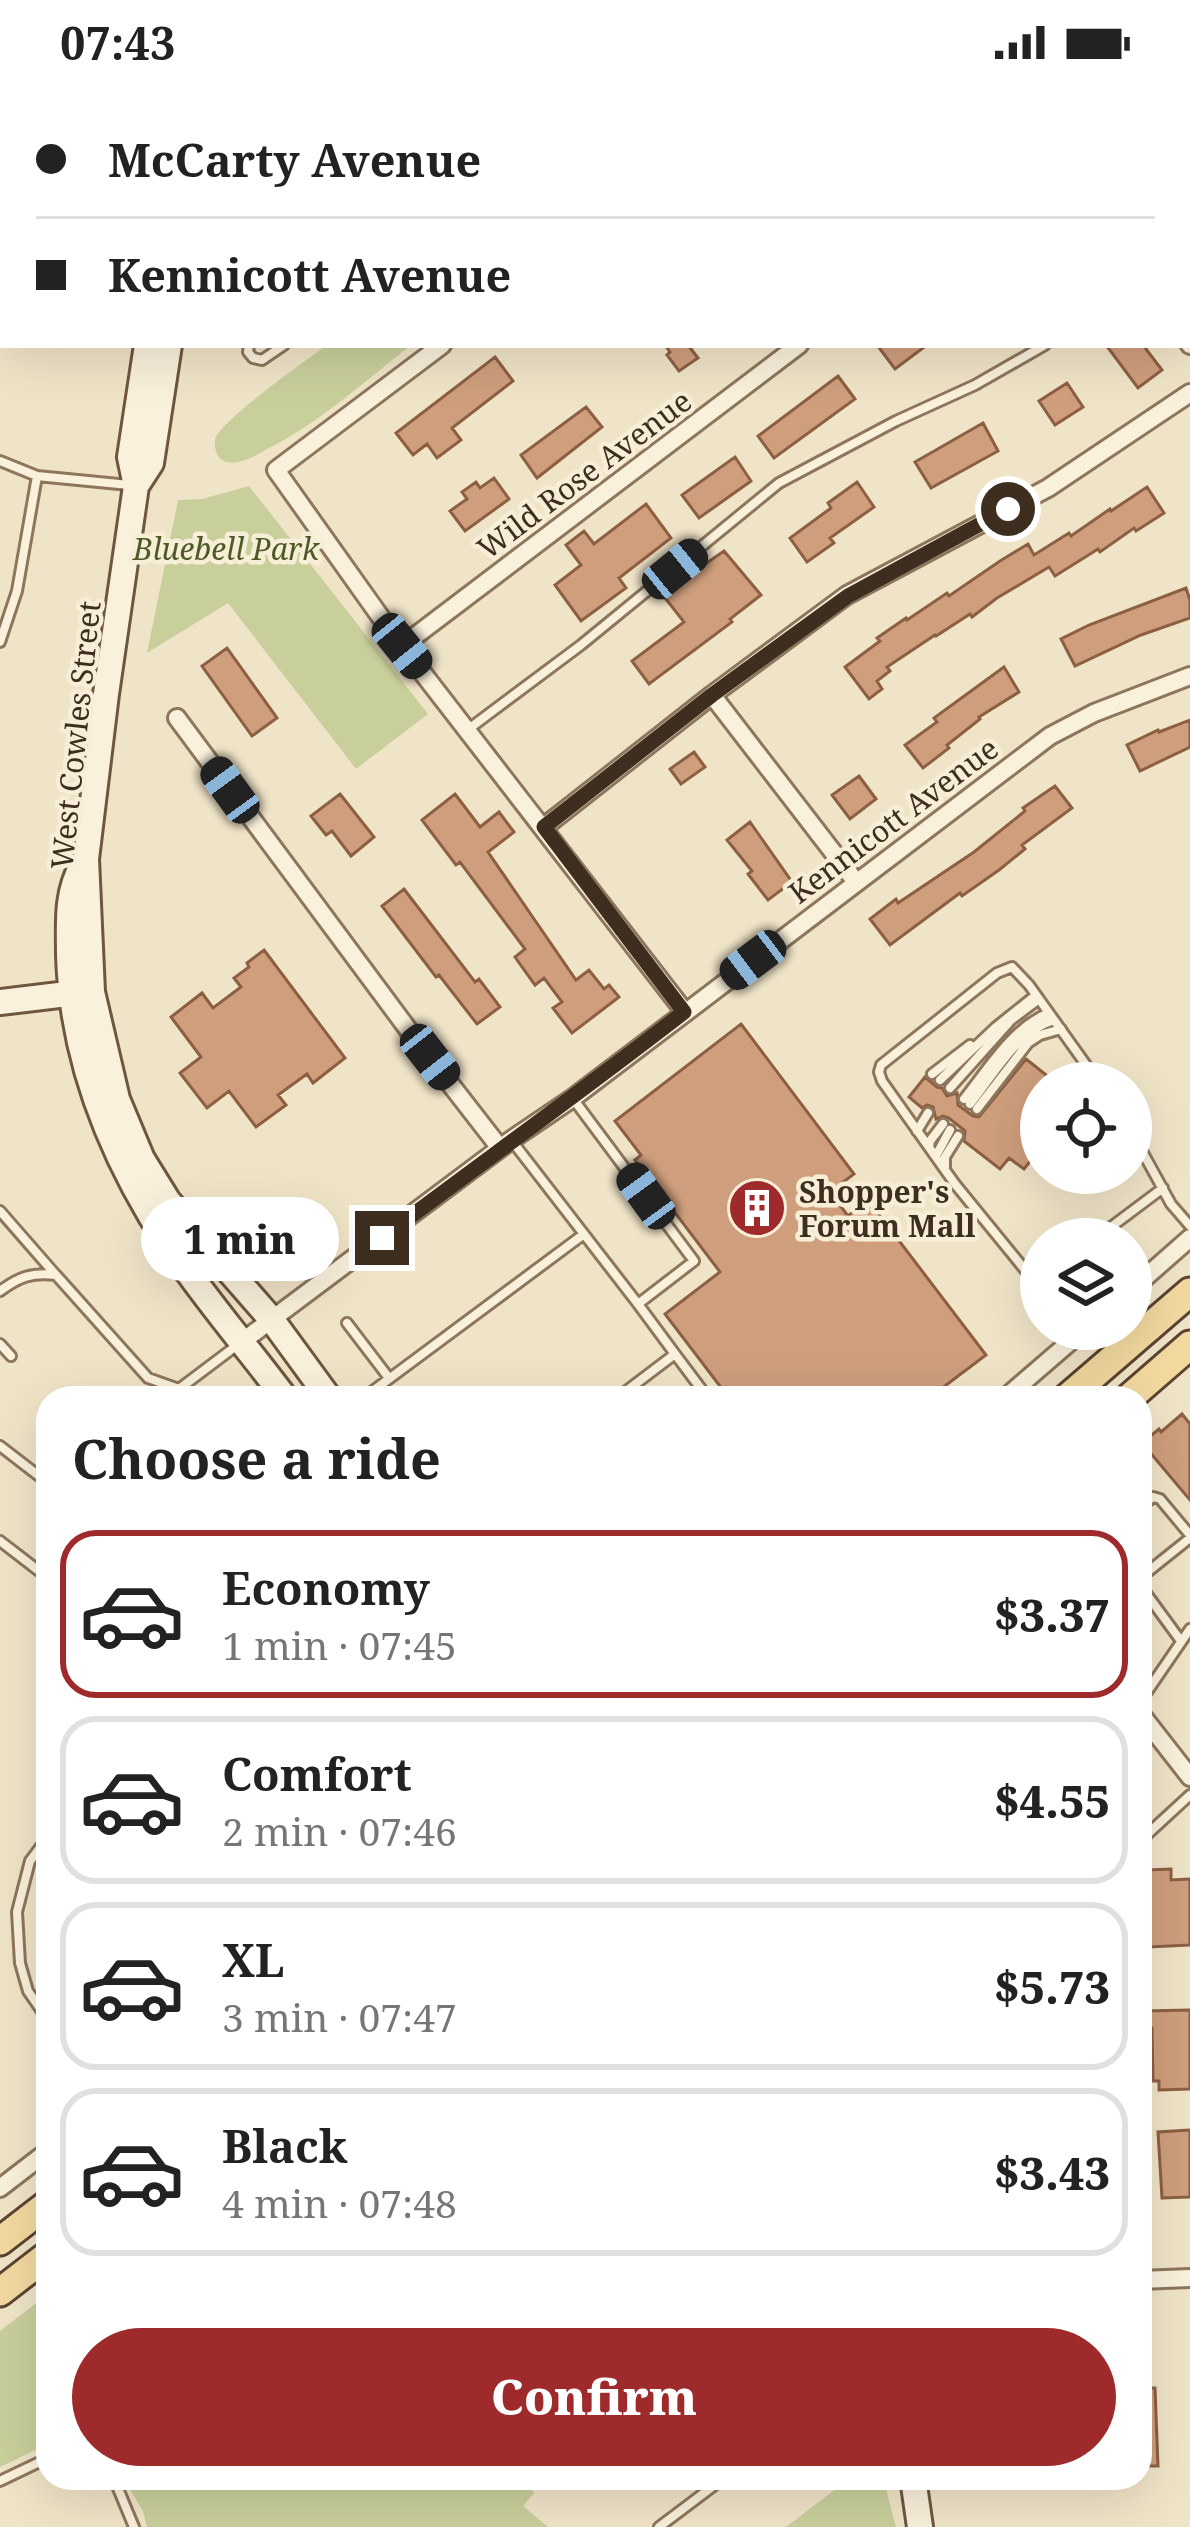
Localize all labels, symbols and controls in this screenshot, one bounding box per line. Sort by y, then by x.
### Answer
text: 07:43 [60,12,175,73]
text: McCarty Avenue [108,129,481,190]
text: Kennicott Avenue [108,244,511,305]
street label: Wild Rose Avenue [469,380,699,568]
route start [981,482,1035,536]
park label: Bluebell Park [132,528,320,569]
car [636,532,714,606]
street label: West Cowles Street [41,599,109,871]
car [365,607,439,685]
street label: Kennicott Avenue [780,728,1006,912]
car [194,750,266,830]
car [713,924,793,996]
car [394,1018,466,1096]
map controls [1020,1062,1152,1350]
button: locate [1020,1062,1152,1194]
car [610,1156,682,1236]
place label: Shopper's Forum Mall [799,1171,976,1246]
building icon: Shopper's Forum Mall [726,1177,788,1239]
callout: 1 min [142,1196,340,1280]
route end [355,1211,409,1265]
text: 1 min [184,1212,296,1265]
button: layers [1020,1218,1152,1350]
text: Choose a ride [72,1421,441,1495]
text: Economy [222,1557,430,1618]
icon: car [78,1560,186,1668]
text: $3.37 [994,1584,1110,1645]
text: 1 min · 07:45 [222,1618,457,1671]
text: Comfort [222,1743,412,1804]
icon: car [78,1746,186,1854]
text: $4.55 [994,1770,1110,1831]
text: 2 min · 07:46 [222,1804,457,1857]
text: XL [222,1929,284,1990]
icon: car [78,1932,186,2040]
text: $5.73 [994,1956,1110,2017]
text: 3 min · 07:47 [222,1990,457,2043]
text: Black [222,2115,347,2176]
icon: car [78,2118,186,2226]
text: $3.43 [994,2142,1110,2203]
text: 4 min · 07:48 [222,2176,457,2229]
button: Confirm [72,2328,1116,2466]

